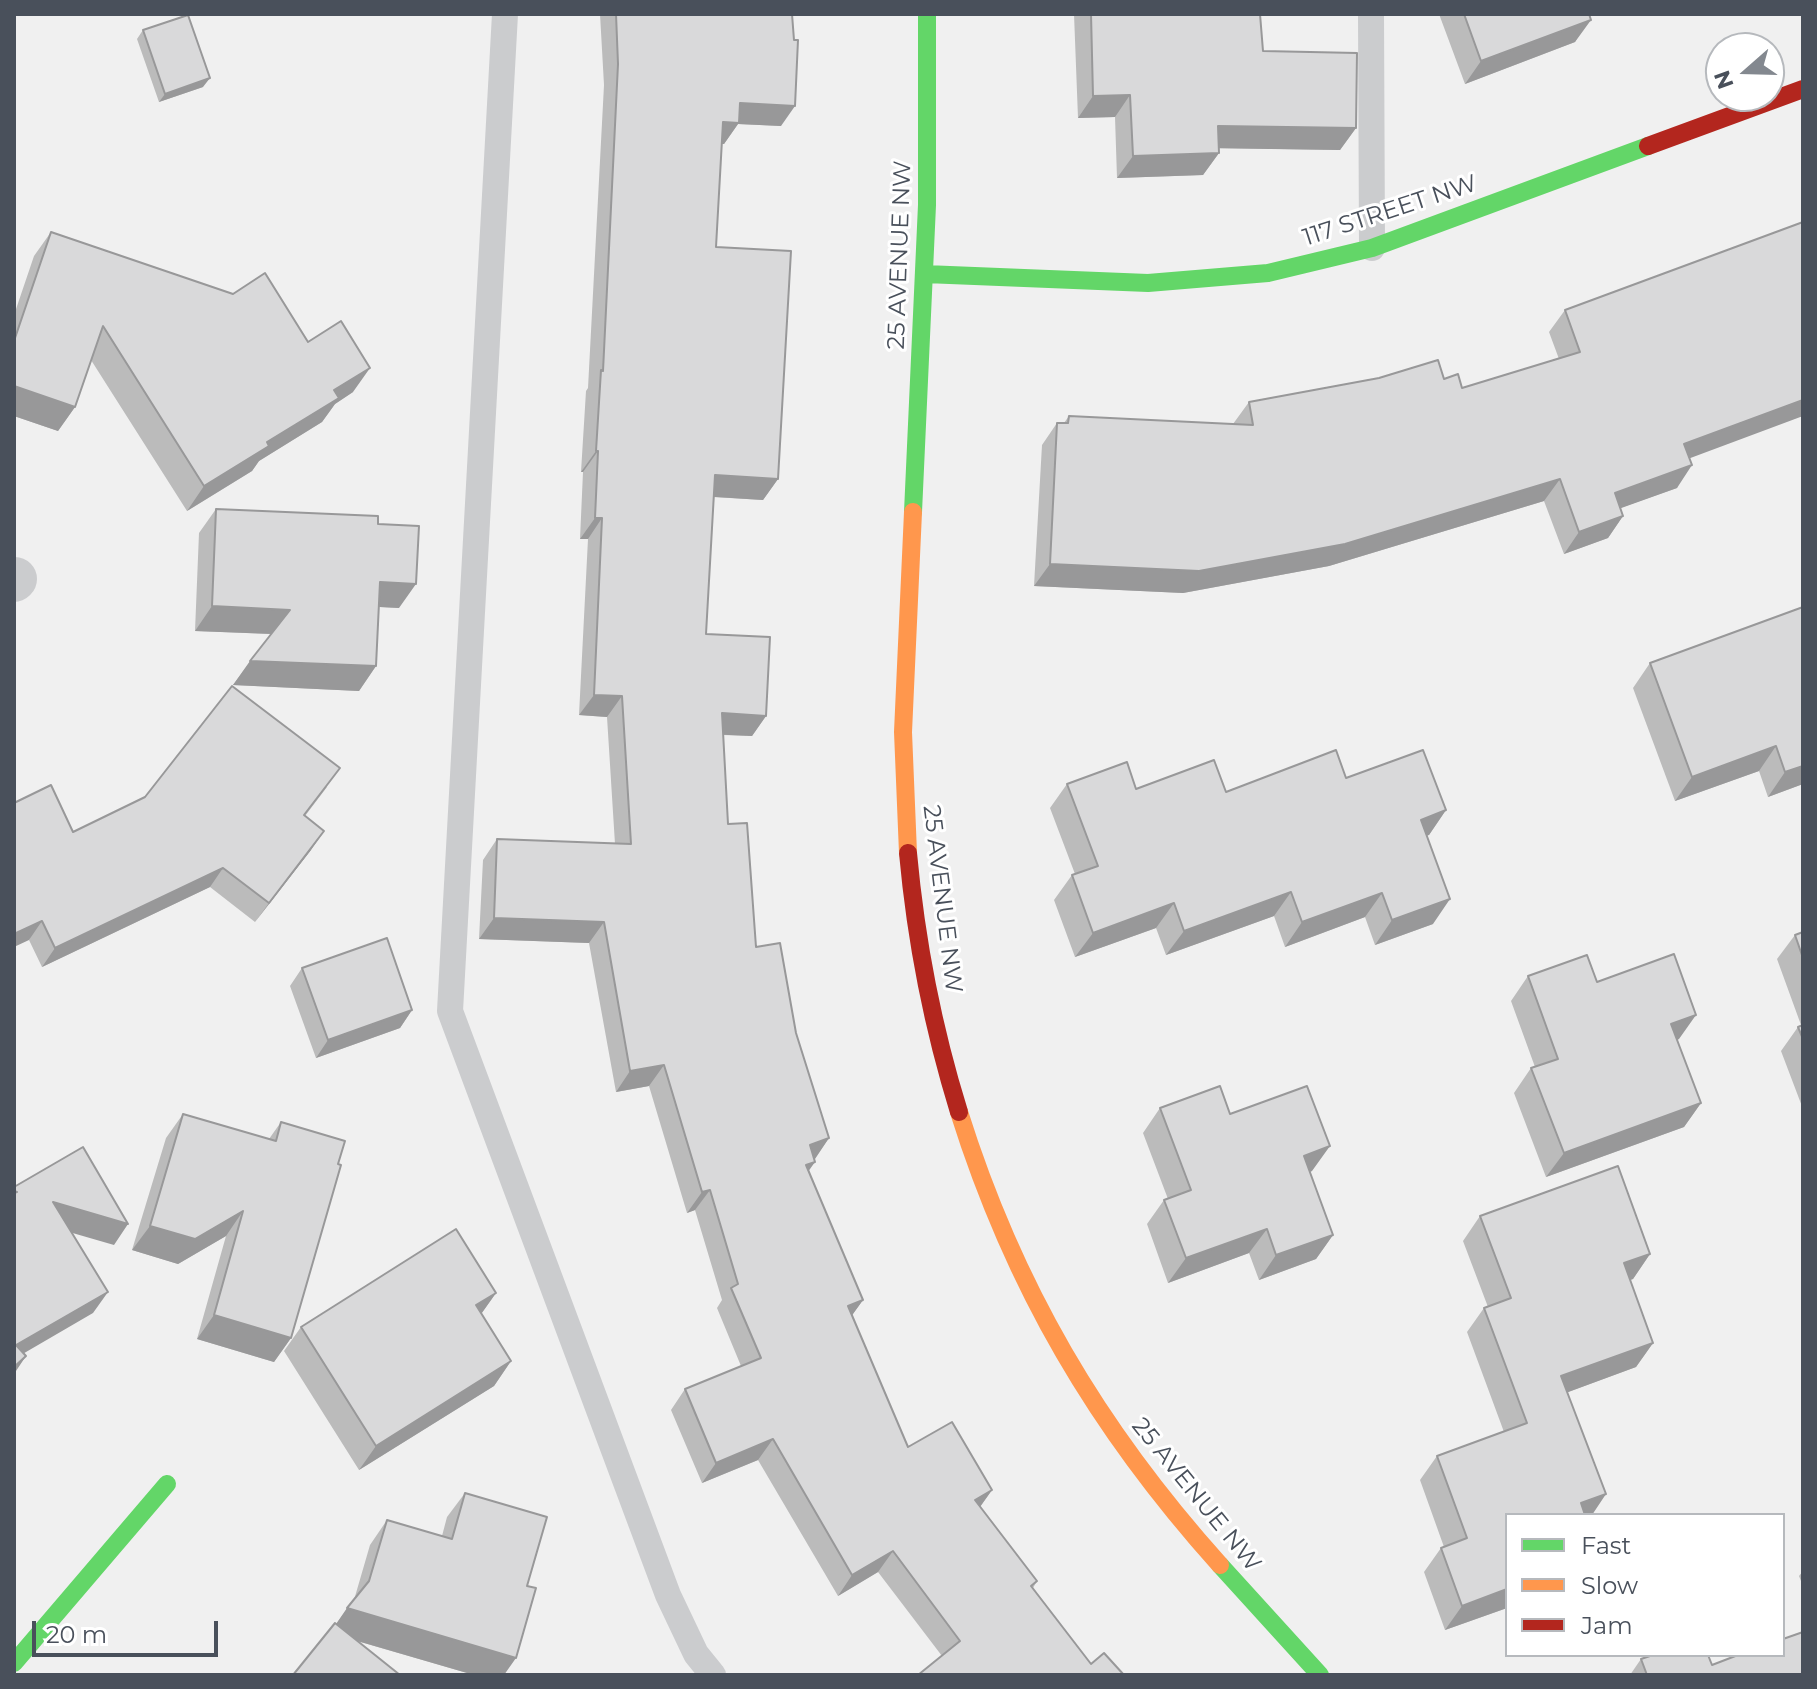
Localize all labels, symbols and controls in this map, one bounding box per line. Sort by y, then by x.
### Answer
north arrow [1705,32,1785,112]
text: N [1708,67,1740,93]
street label: 25 AVENUE NW [882,160,918,350]
street label: 117 STREET NW [1299,169,1481,253]
street label: 25 AVENUE NW [916,803,968,995]
street label: 25 AVENUE NW [1125,1413,1267,1577]
legend [1505,1513,1785,1657]
text: Fast [1581,1531,1631,1560]
text: Slow [1581,1571,1638,1600]
scale bar [36,1605,222,1655]
text: Jam [1581,1611,1633,1640]
text: 20 m [46,1620,107,1649]

